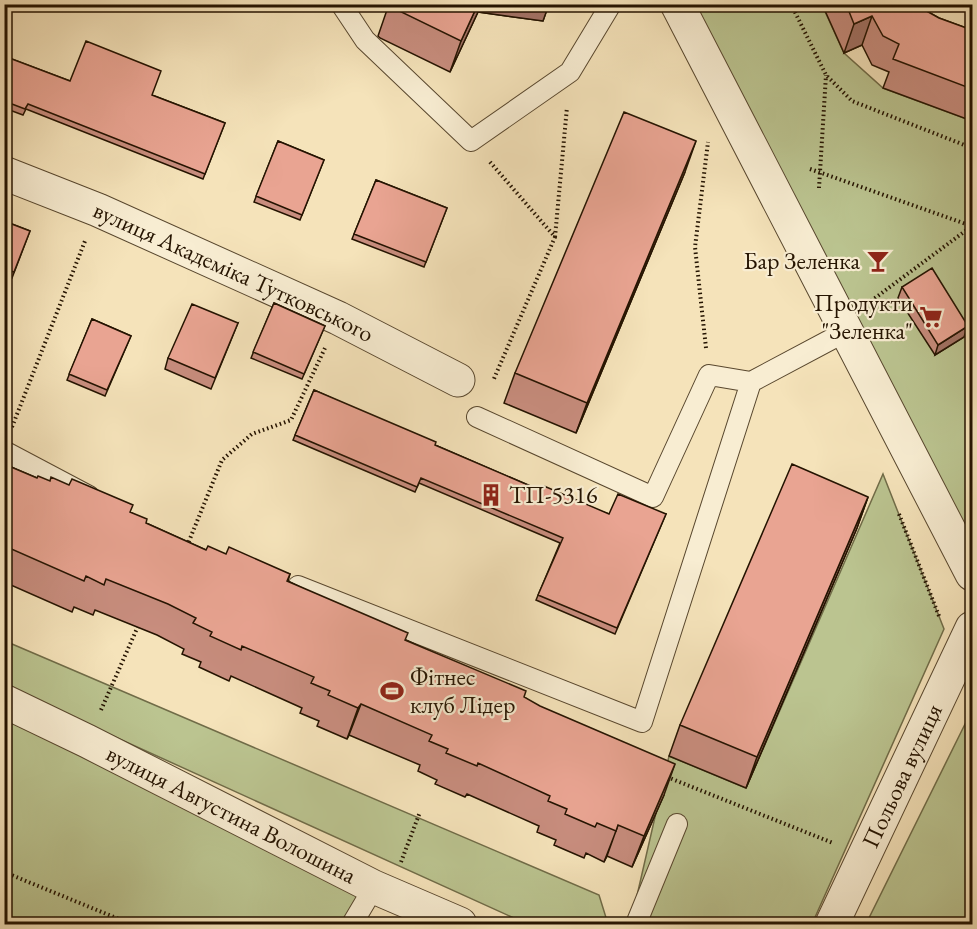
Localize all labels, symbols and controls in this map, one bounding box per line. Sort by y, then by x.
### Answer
street label: вулиця Академіка Тутковського [89,194,379,349]
place label: Бар Зеленка [743,245,860,276]
bar icon: Бар Зеленка [865,248,891,274]
place label: Продукти "Зеленка" [814,287,913,346]
supermarket icon: Продукти "Зеленка" [918,304,944,330]
place label: ТП-5316 [509,479,598,510]
building icon: ТП-5316 [478,482,504,508]
place label: Фітнес клуб Лідер [410,661,515,720]
sports icon: Фітнес клуб Лідер [379,678,405,704]
street label: Польова вулиця [854,698,949,853]
street label: вулиця Августина Волошина [101,737,362,891]

